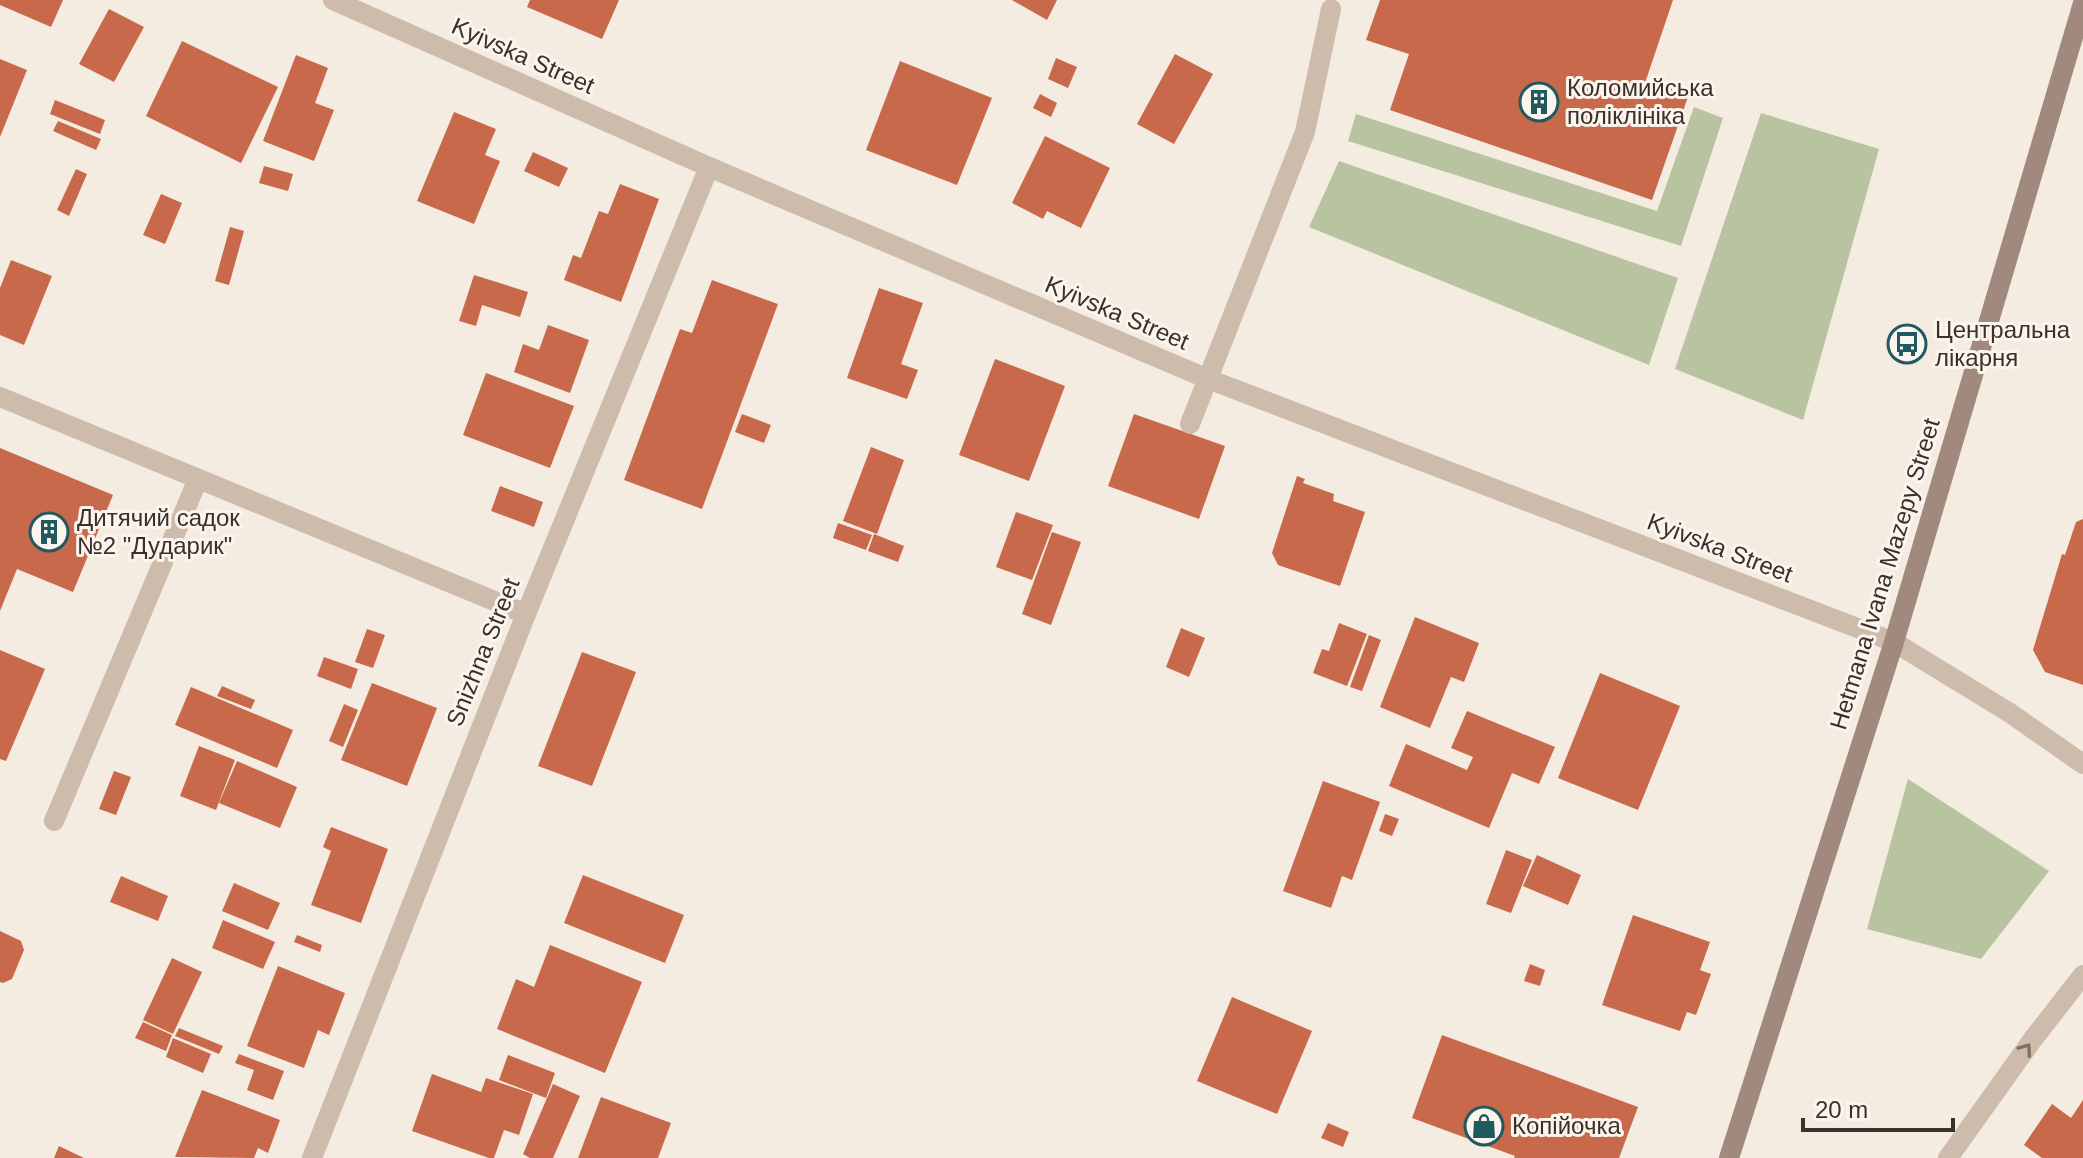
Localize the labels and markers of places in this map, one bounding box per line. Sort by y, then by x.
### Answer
place label: Коломийська поліклініка [1567,74,1714,129]
building icon: Коломийська поліклініка [1518,81,1560,123]
place label: Центральна лікарня [1935,316,2071,371]
bus stop icon: Центральна лікарня [1886,323,1928,365]
place label: Дитячий садок №2 "Дударик" [77,504,240,559]
building icon: Дитячий садок №2 "Дударик" [28,511,70,553]
shop icon: Копійочка [1463,1105,1505,1147]
place label: Копійочка [1512,1112,1621,1139]

